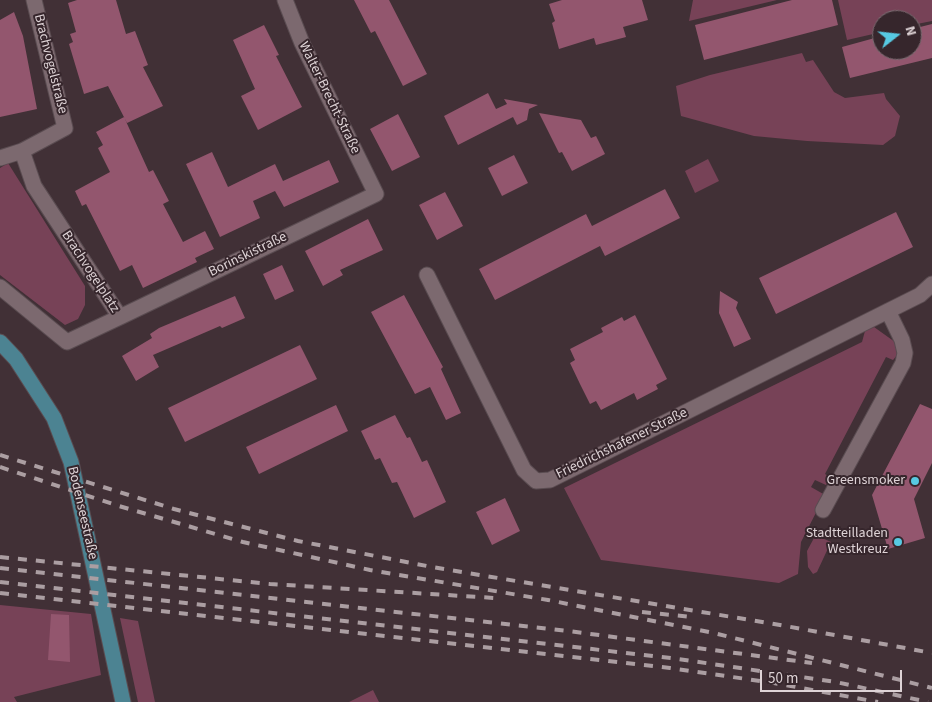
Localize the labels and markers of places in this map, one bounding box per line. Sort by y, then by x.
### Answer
place label: Greensmoker [827,473,905,489]
marker: Greensmoker [909,475,921,487]
place label: Stadtteilladen Westkreuz [806,526,888,558]
marker: Stadtteilladen Westkreuz [892,536,904,548]

